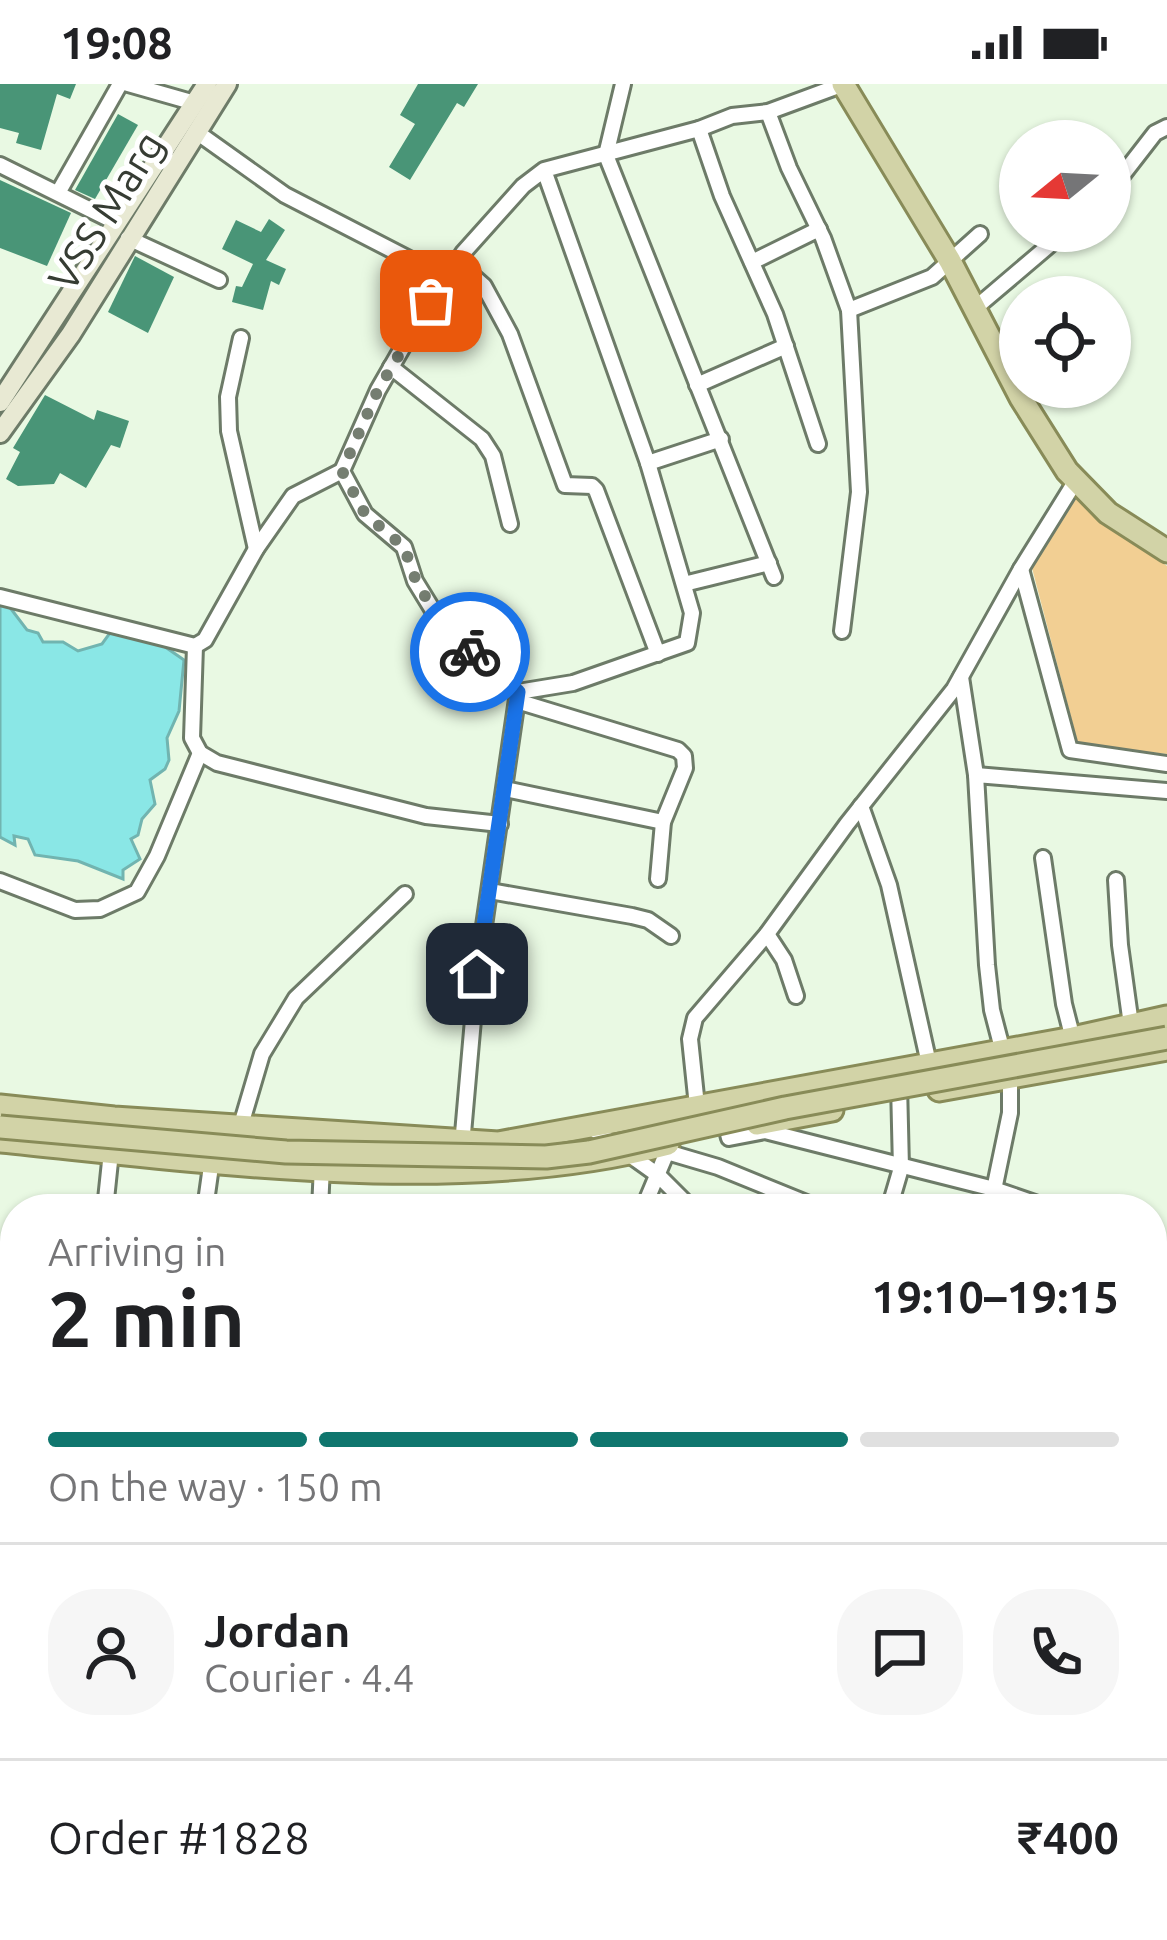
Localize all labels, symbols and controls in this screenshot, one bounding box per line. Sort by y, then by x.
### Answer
text: 19:08 [60,17,173,68]
north arrow [999,120,1131,252]
map controls [999,120,1131,408]
street label: VSS Marg [38,123,173,299]
pin [380,250,482,352]
icon: bag [398,268,464,334]
button: locate [999,276,1131,408]
courier [410,592,530,712]
icon: bike [437,619,503,685]
pin [426,923,528,1025]
icon: home [444,941,510,1007]
text: Arriving in [48,1230,226,1273]
text: 19:10–19:15 [871,1271,1119,1322]
text: 2 min [48,1274,245,1362]
text: On the way · 150 m [48,1465,383,1508]
button: person [48,1589,174,1715]
button: chat [837,1589,963,1715]
button: phone [993,1589,1119,1715]
text: Jordan [204,1605,350,1656]
text: Courier · 4.4 [204,1656,415,1699]
text: Order #1828 [48,1812,310,1863]
text: ₹400 [1017,1812,1119,1863]

